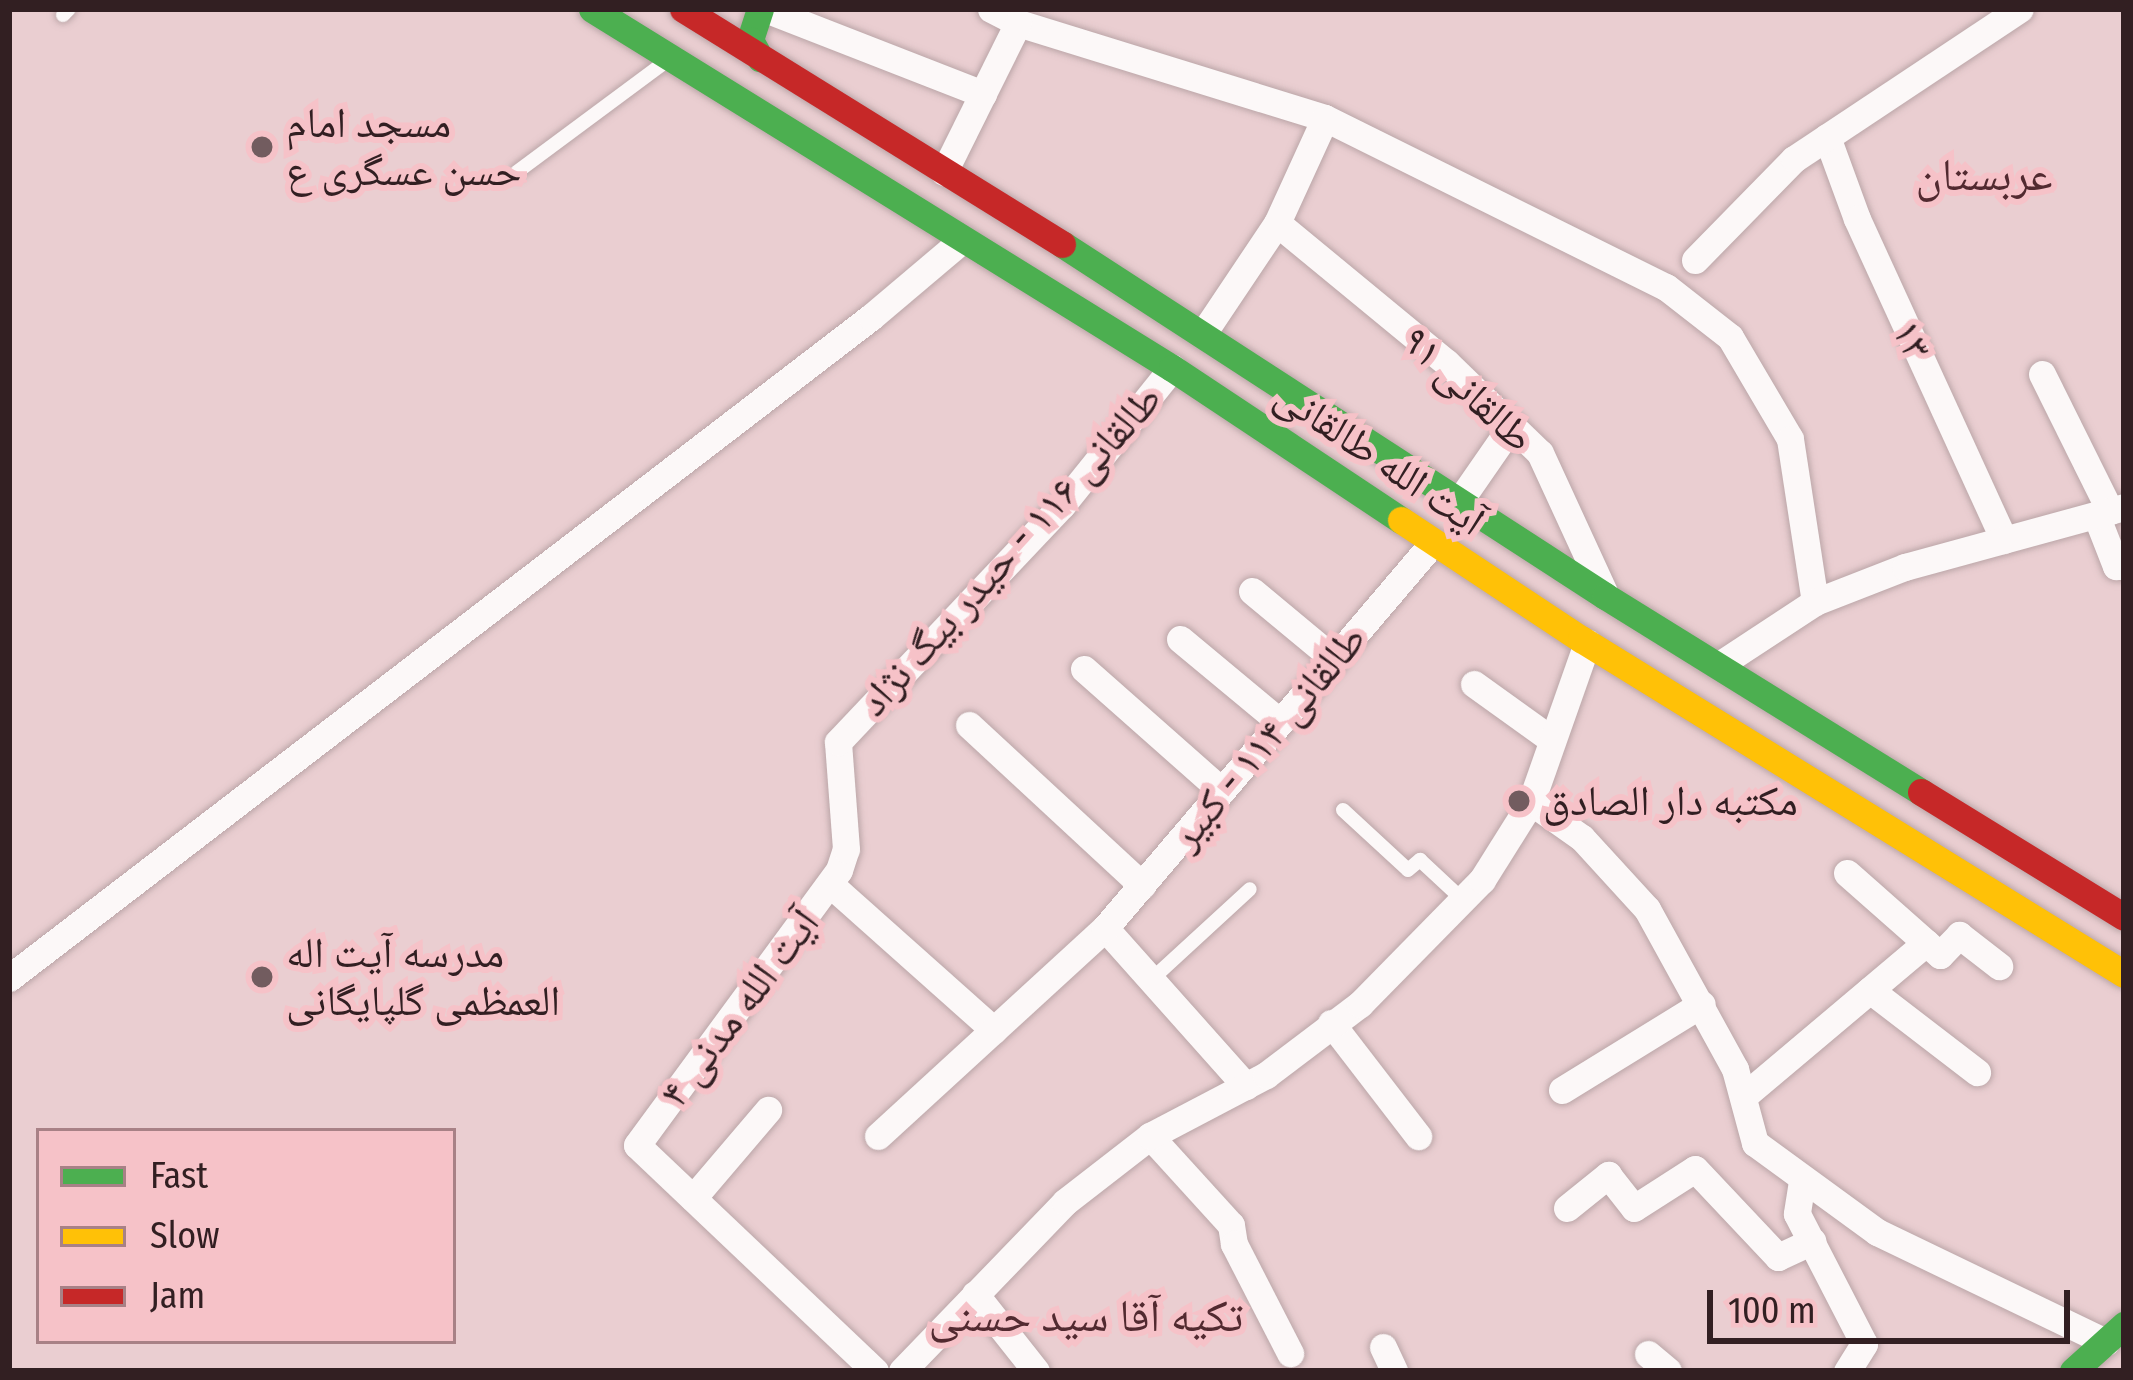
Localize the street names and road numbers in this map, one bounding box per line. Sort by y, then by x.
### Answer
street label: ۱۳ [1881,312,1943,368]
street label: طالقانی ۹۱ [1392,315,1544,463]
street label: آیت الله طالقانی [1266,370,1494,546]
street label: طالقانی ۱۱۶ - حیدر بیگ نژاد [848,374,1172,726]
street label: طالقانی ۱۱۴ - کبیر [1159,614,1377,860]
street label: ۴ آیت الله مدنی [648,899,830,1117]

